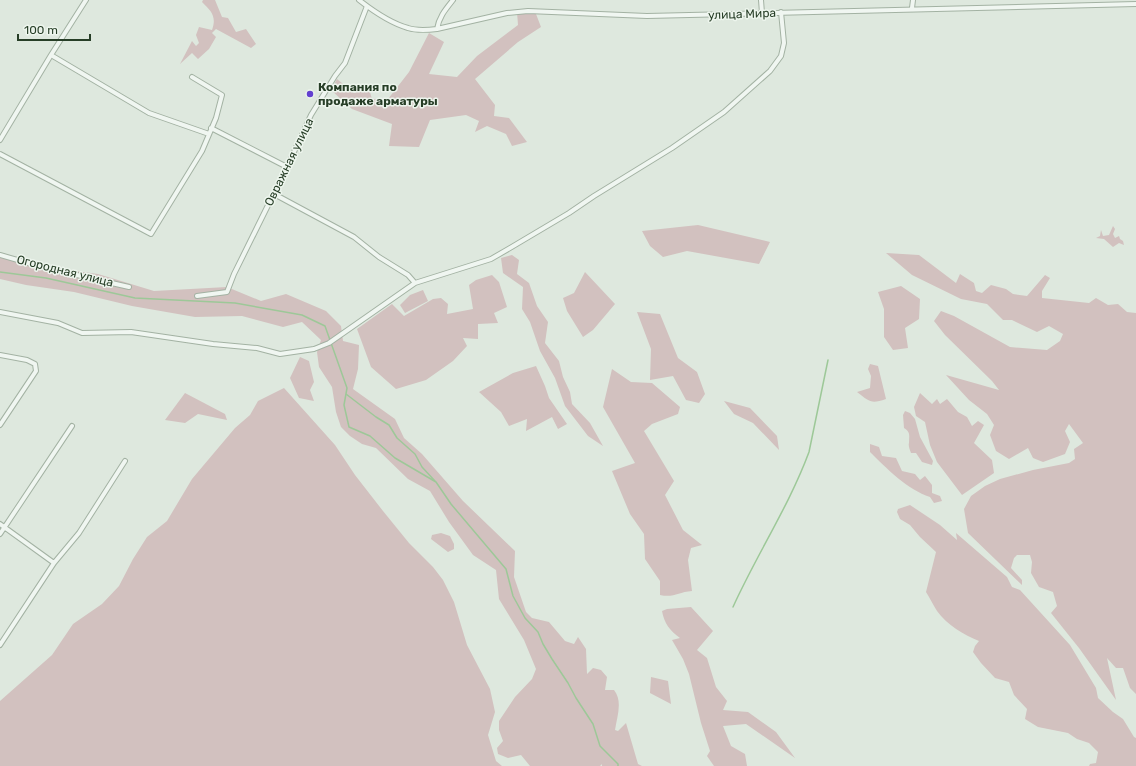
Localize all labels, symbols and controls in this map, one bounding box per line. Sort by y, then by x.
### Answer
street label: улица Мира [708,6,776,22]
scale bar [18,16,90,42]
text: 100 m [24,23,58,37]
place label: Компания по продаже арматуры [318,80,438,108]
marker: Компания по продаже арматуры [305,89,315,99]
street label: Овражная улица [262,116,316,208]
street label: Огородная улица [15,252,115,290]

